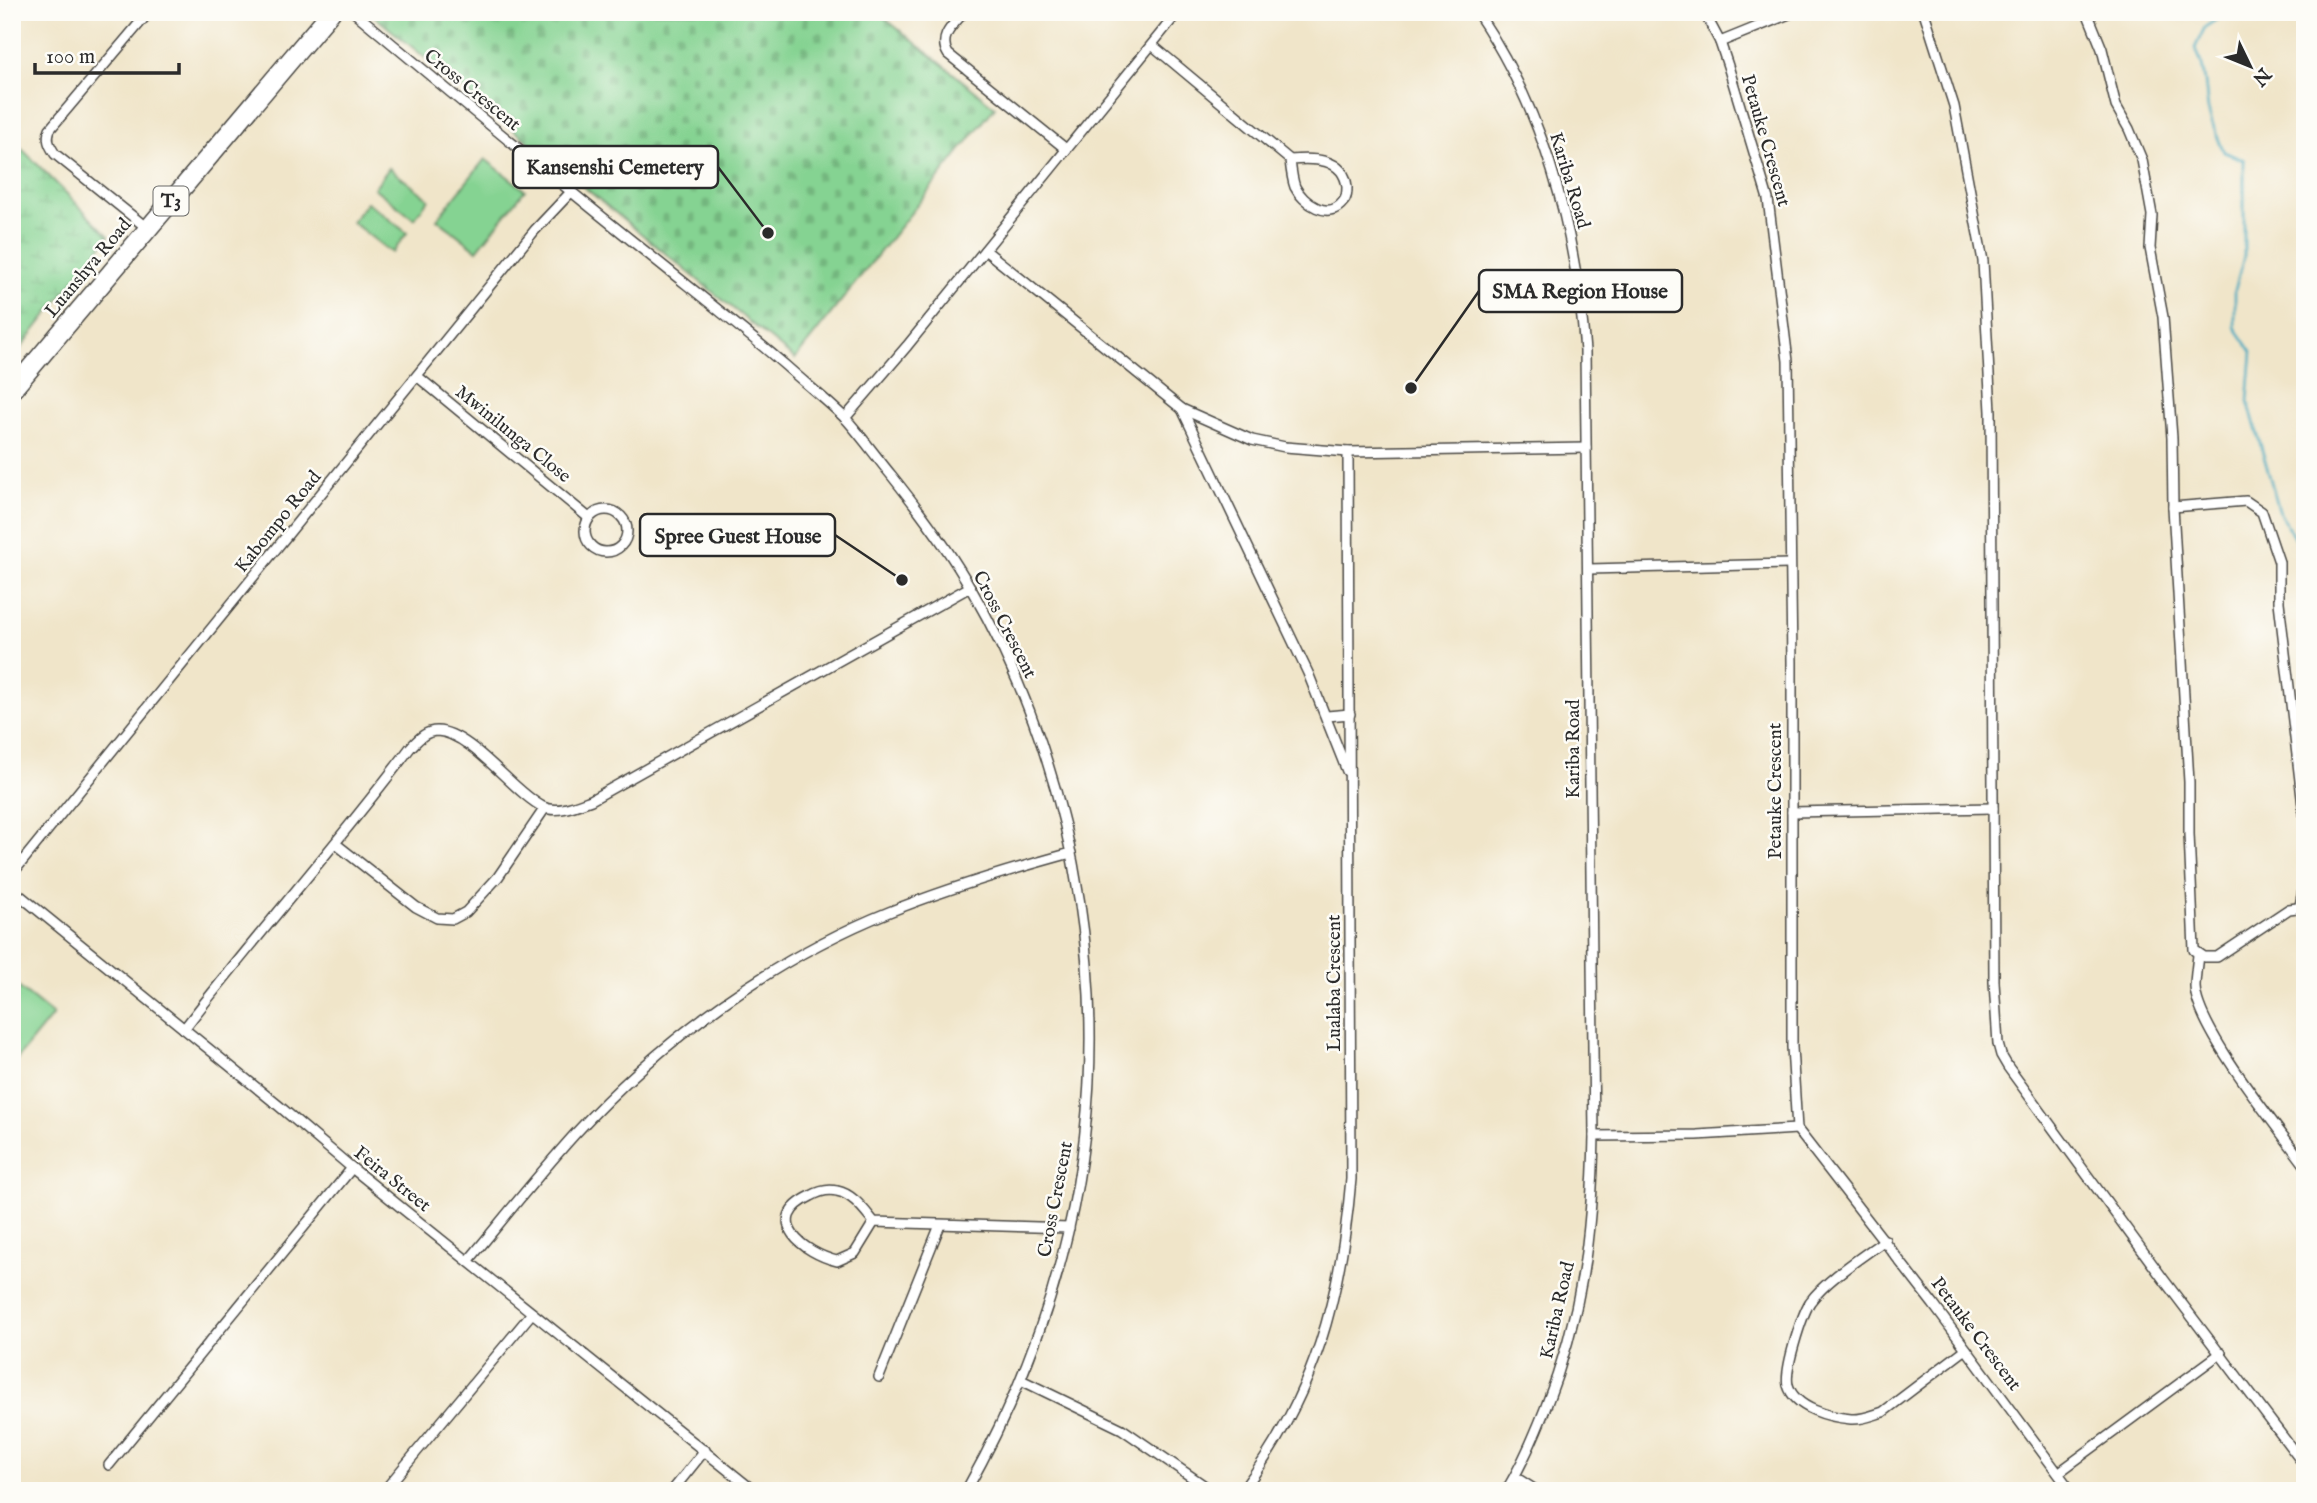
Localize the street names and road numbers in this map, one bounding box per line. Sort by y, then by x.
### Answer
street label: Cross Crescent [418,44,525,137]
street label: Petauke Crescent [1735,72,1796,210]
street label: Kariba Road [1543,130,1595,232]
road number: T3 [154,186,188,216]
street label: Luanshya Road [40,213,138,323]
street label: Mwinilunga Close [450,381,576,489]
street label: Kabompo Road [230,466,328,578]
street label: Cross Crescent [967,567,1042,683]
street label: Kariba Road [1562,698,1586,799]
street label: Petauke Crescent [1764,722,1788,859]
street label: Lualaba Crescent [1323,914,1347,1051]
street label: Cross Crescent [1033,1139,1079,1259]
street label: Feira Street [348,1141,436,1218]
street label: Kariba Road [1535,1258,1581,1362]
street label: Petauke Crescent [1925,1273,2026,1396]

